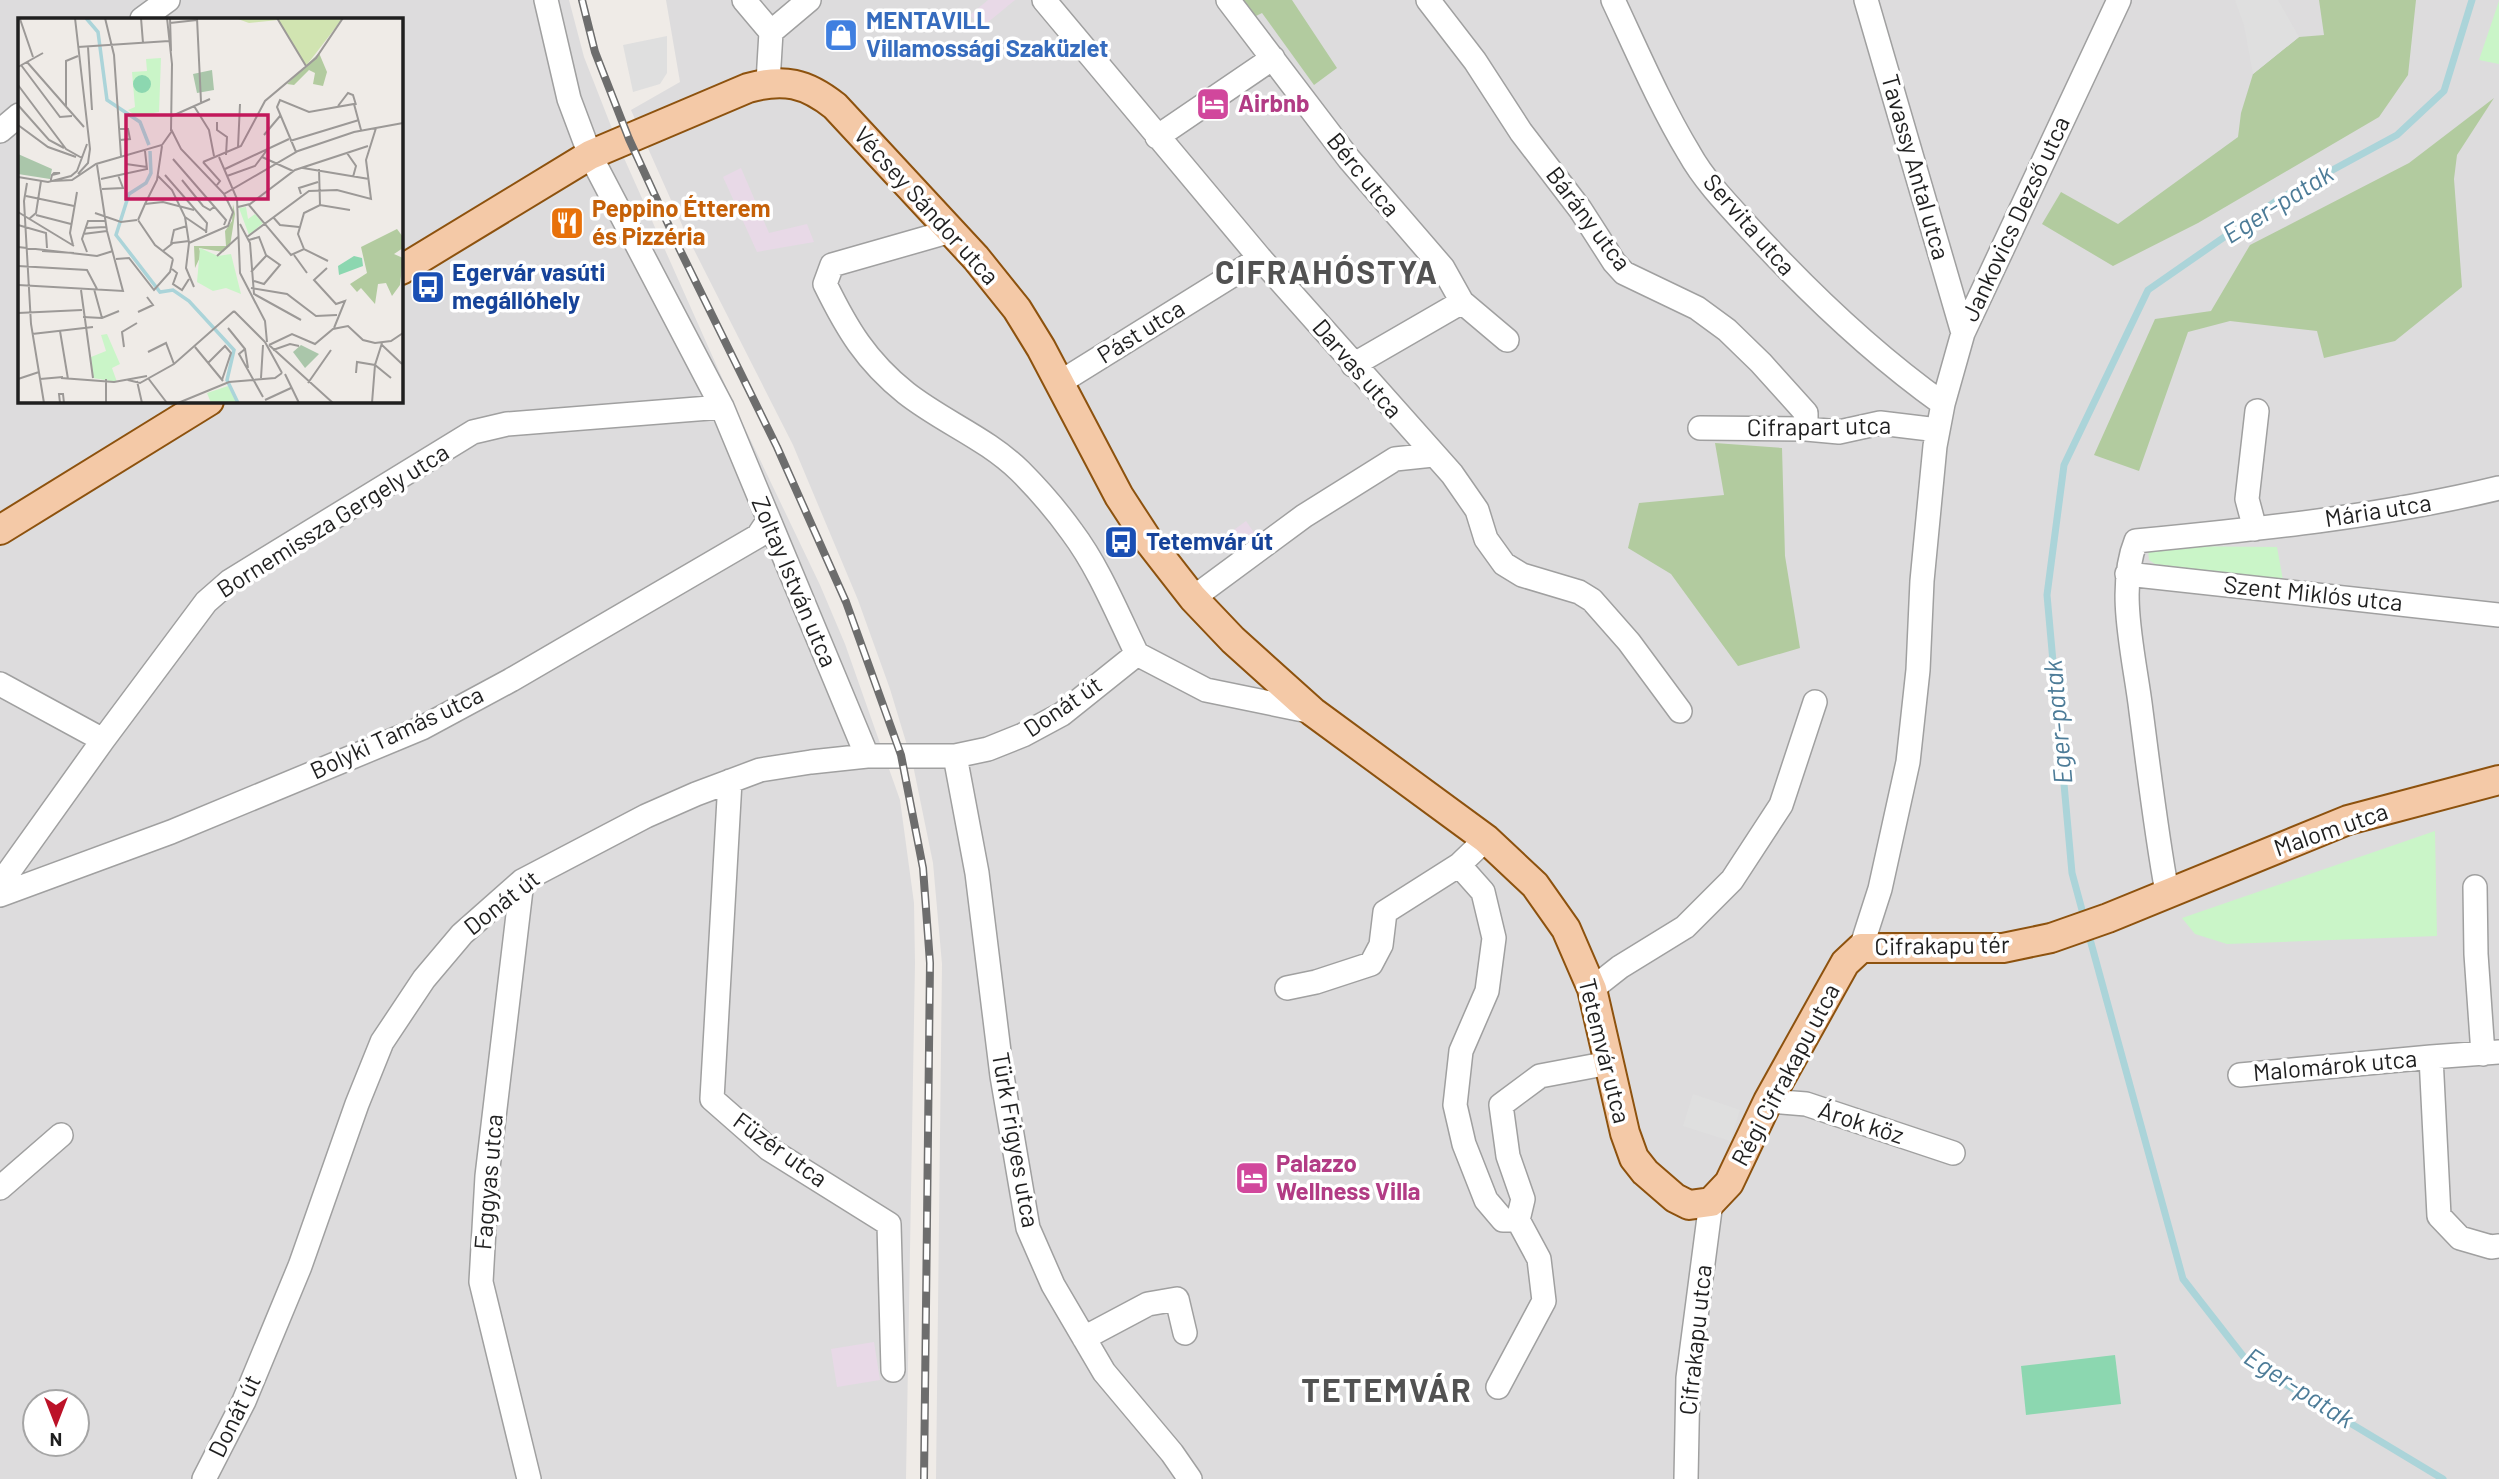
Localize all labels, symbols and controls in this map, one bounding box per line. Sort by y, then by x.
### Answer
place label: MENTAVILL Villamossági Szaküzlet [866,5,1108,62]
shop icon: MENTAVILL Villamossági Szaküzlet [822,16,860,54]
inset map [18,18,402,402]
street label: Tavassy Antal utca [1876,71,1957,263]
hotel icon: Airbnb [1194,85,1232,123]
place label: Airbnb [1238,88,1310,117]
street label: Jankovics Dezső utca [1954,111,2075,326]
street label: Vécsey Sándor utca [848,120,1006,290]
street label: Bérc utca [1322,126,1407,222]
water label: Eger-patak [2216,156,2338,249]
street label: Bárány utca [1541,160,1638,276]
street label: Servita utca [1698,167,1802,281]
place label: Peppino Étterem és Pizzéria [592,193,771,250]
restaurant icon: Peppino Étterem és Pizzéria [548,204,586,242]
district label: CIFRAHÓSTYA [1215,252,1439,290]
place label: Egervár vasúti megállóhely [452,257,605,314]
bus stop icon: Egervár vasúti megállóhely [409,268,447,306]
street label: Pást utca [1091,293,1189,369]
street label: Darvas utca [1307,312,1409,424]
street label: Cifrapart utca [1747,410,1891,441]
street label: Bornemissza Gergely utca [211,436,453,603]
street label: Mária utca [2323,487,2433,532]
street label: Zoltay István utca [746,492,844,671]
bus stop icon: Tetemvár út [1102,523,1140,561]
place label: Tetemvár út [1146,526,1273,555]
street label: Szent Miklós utca [2222,569,2404,616]
water label: Eger-patak [2036,658,2077,785]
street label: Donát út [1017,669,1107,742]
street label: Bolyki Tamás utca [305,679,488,784]
street label: Malom utca [2270,796,2391,862]
street label: Donát út [457,863,545,940]
street label: Cifrakapu tér [1874,929,2010,960]
street label: Tetemvár utca [1573,975,1637,1126]
street label: Régi Cifrakapu utca [1724,978,1845,1170]
street label: Malomárok utca [2252,1043,2418,1086]
street label: Türk Frigyes utca [987,1050,1046,1230]
street label: Árok köz [1815,1094,1908,1149]
street label: Füzér utca [728,1105,834,1193]
street label: Faggyas utca [467,1113,508,1251]
place label: Palazzo Wellness Villa [1276,1148,1421,1205]
hotel icon: Palazzo Wellness Villa [1233,1159,1271,1197]
street label: Cifrakapu utca [1672,1263,1717,1417]
water label: Eger-patak [2239,1340,2361,1434]
street label: Donát út [201,1369,266,1461]
district label: TETEMVÁR [1301,1370,1473,1408]
north arrow [21,1388,91,1458]
text: N [50,1429,62,1452]

